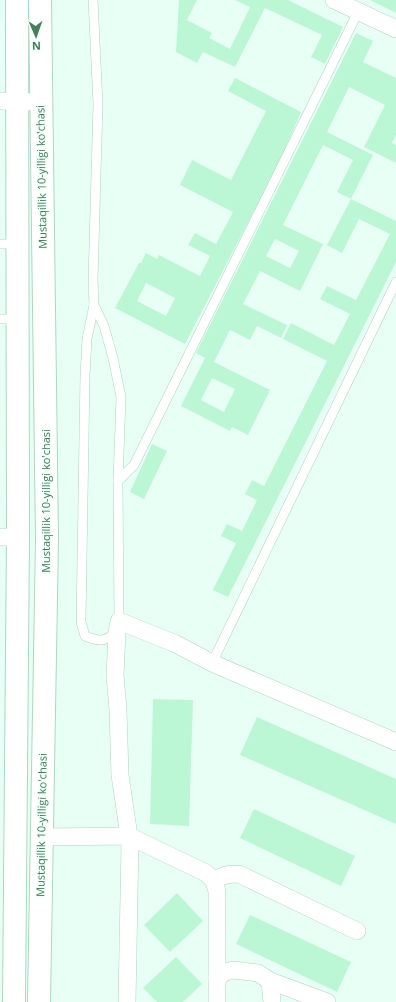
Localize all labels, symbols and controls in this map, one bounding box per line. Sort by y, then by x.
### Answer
north arrow [16,16,56,56]
text: N [32,39,41,54]
street label: Mustaqillik 10-yilligi ko'chasi [32,105,50,249]
street label: Mustaqillik 10-yilligi ko'chasi [38,429,53,573]
street label: Mustaqillik 10-yilligi ko'chasi [32,753,50,897]

